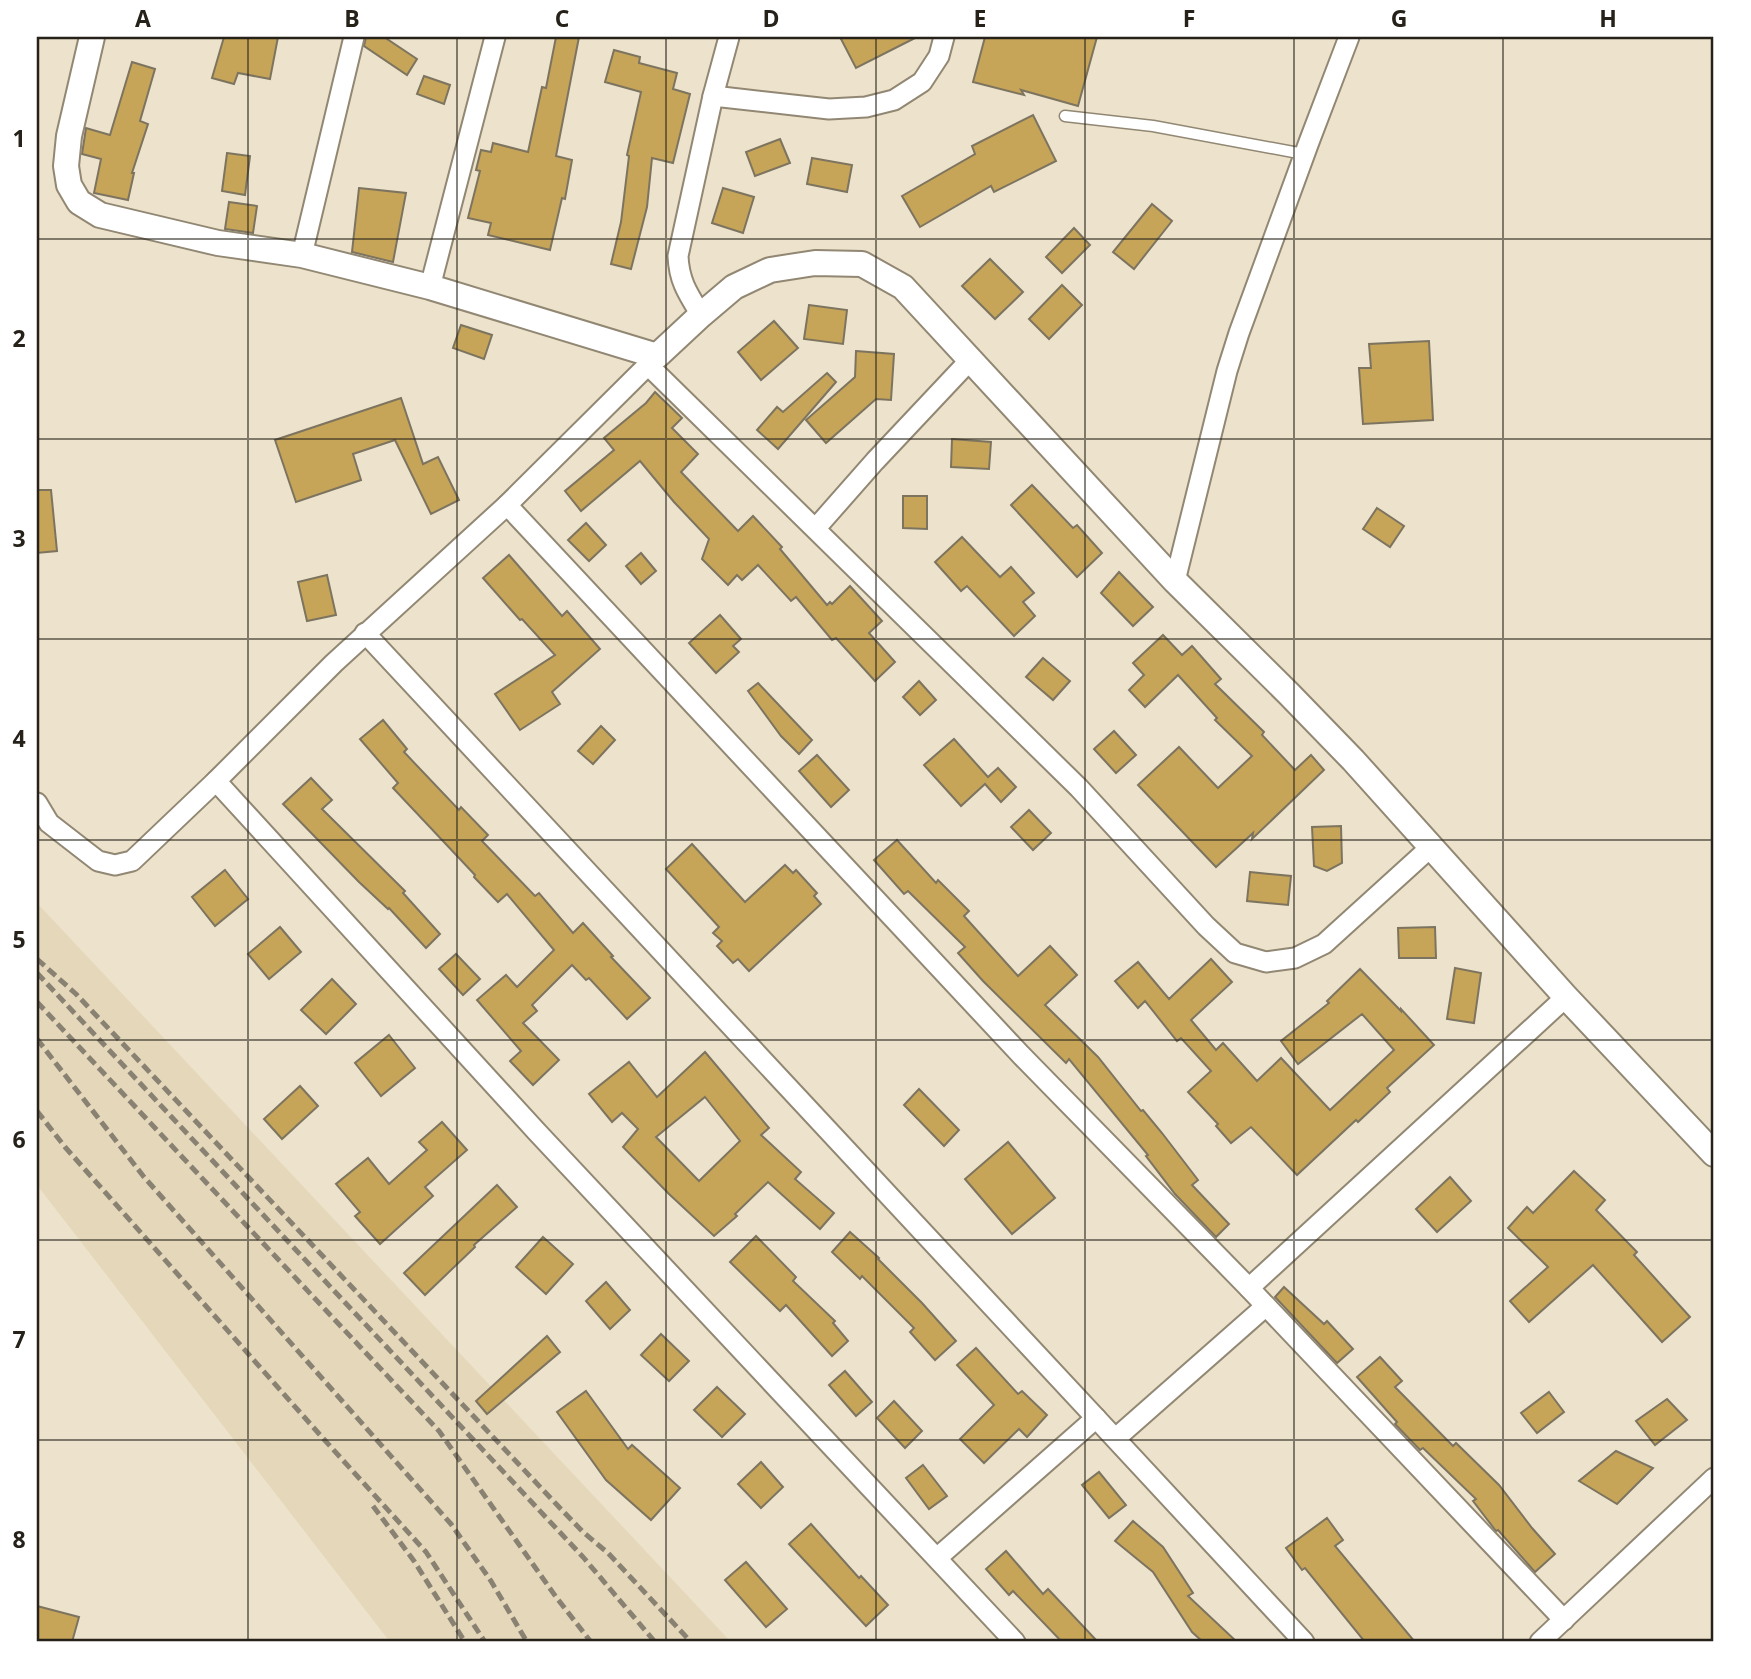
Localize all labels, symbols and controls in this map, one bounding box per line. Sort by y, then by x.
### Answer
text: A [135,2,151,34]
text: B [344,2,360,34]
text: C [555,2,569,34]
text: D [762,2,780,34]
text: E [974,2,986,34]
text: F [1183,2,1195,34]
text: G [1391,2,1407,34]
text: H [1599,2,1617,34]
text: 1 [12,122,26,154]
text: 2 [12,322,26,354]
text: 3 [12,522,26,554]
text: 4 [12,722,26,754]
text: 5 [12,923,26,955]
text: 6 [12,1123,26,1155]
text: 7 [12,1323,26,1355]
text: 8 [12,1523,26,1555]

